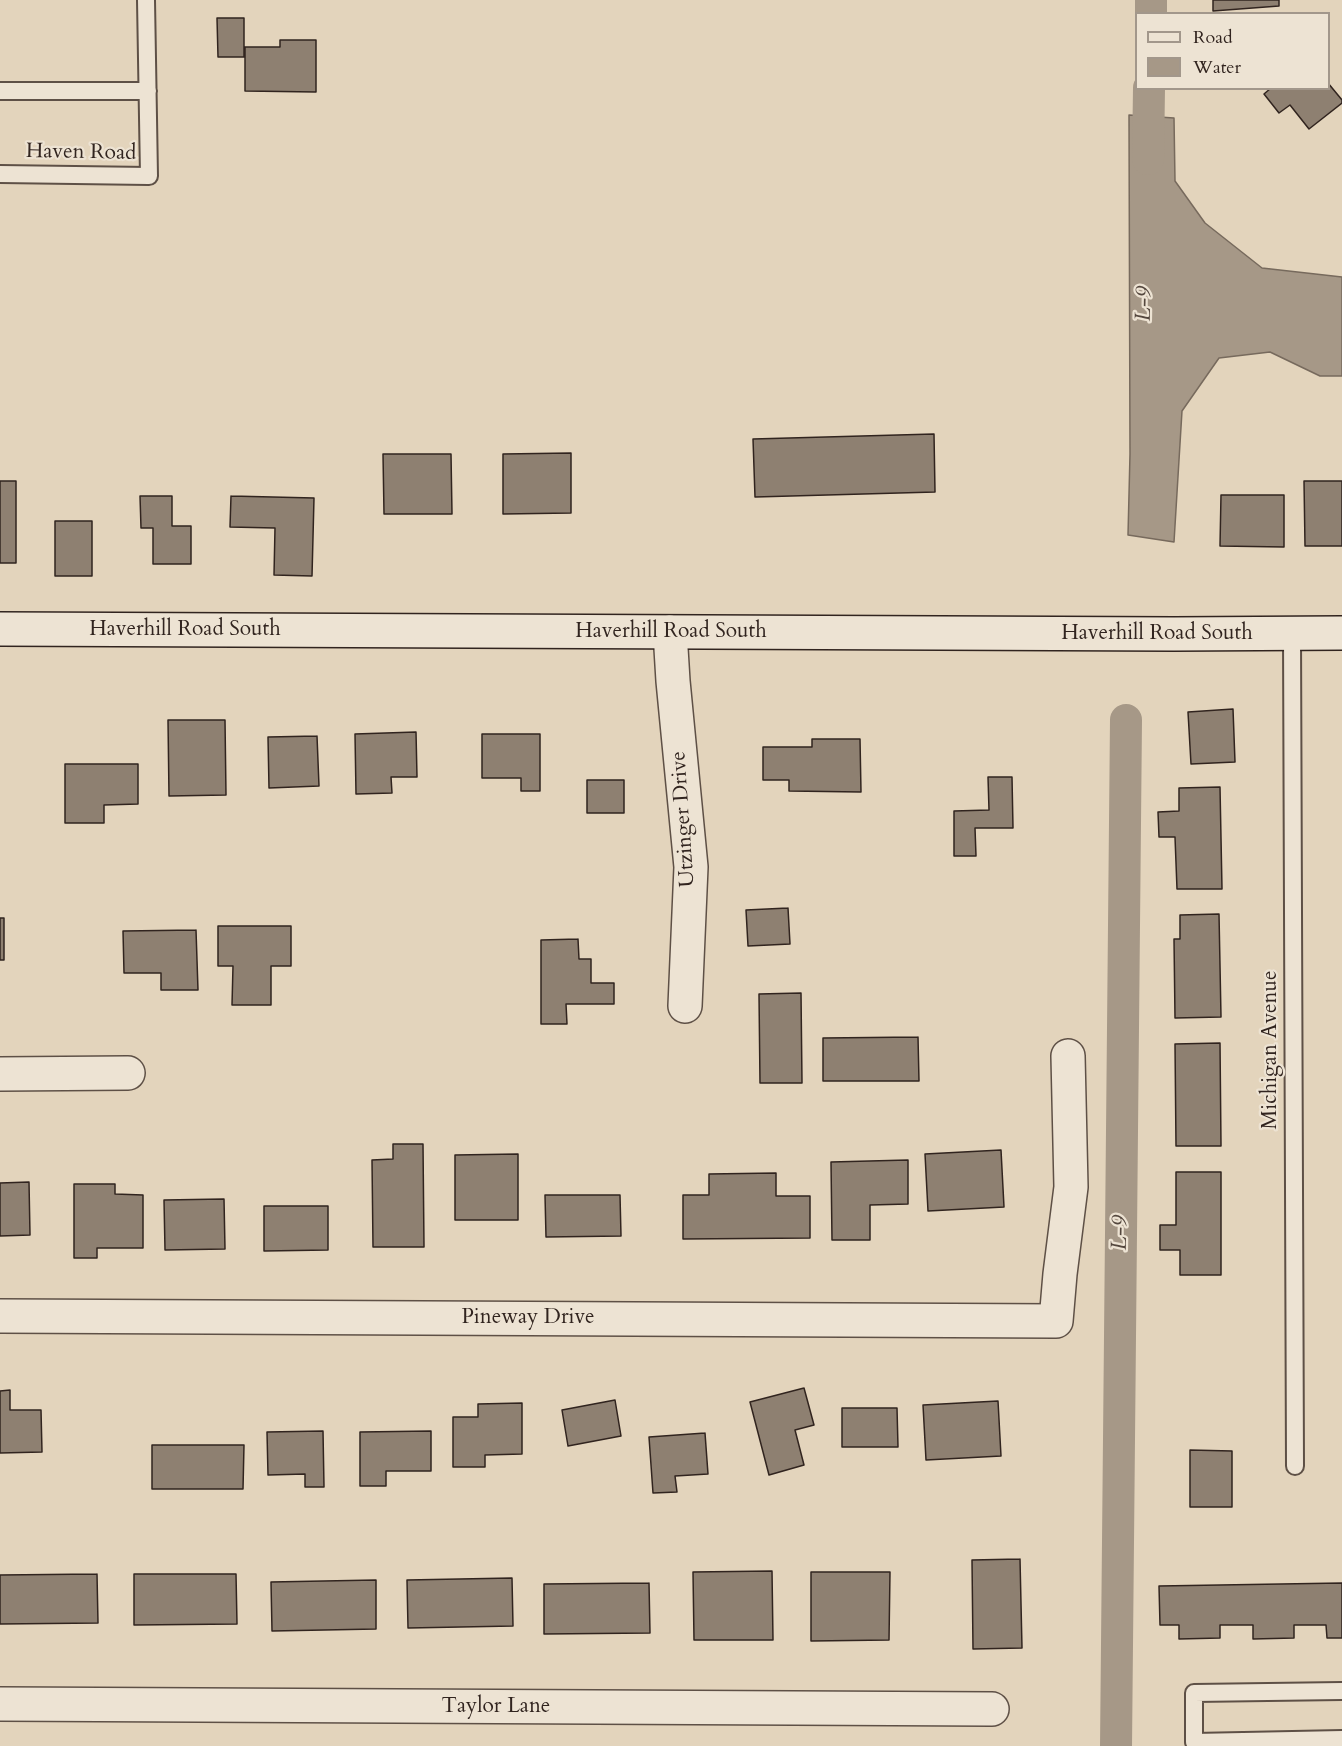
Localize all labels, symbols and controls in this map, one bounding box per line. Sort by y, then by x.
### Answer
legend [1135,12,1330,90]
text: Road [1193,25,1233,50]
text: Water [1193,55,1241,80]
street label: Haven Road [26,139,136,167]
water label: L-9 [1131,286,1159,322]
street label: Haverhill Road South [89,617,281,643]
street label: Haverhill Road South [575,619,767,645]
street label: Haverhill Road South [1061,621,1253,647]
street label: Utzinger Drive [667,750,701,888]
street label: Michigan Avenue [1258,970,1284,1130]
water label: L-9 [1107,1215,1135,1251]
street label: Pineway Drive [461,1305,595,1331]
street label: Taylor Lane [442,1694,550,1720]

